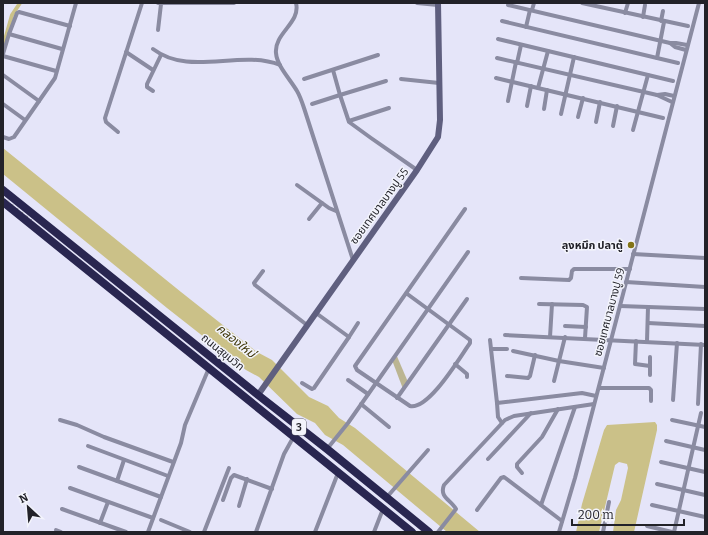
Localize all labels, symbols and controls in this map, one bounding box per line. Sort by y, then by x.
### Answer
street label: ซอยเทศบาลบางปู 55 [347,166,411,247]
place label: ลุงหมึก ปลาตู้ [562,239,623,252]
marker: ลุงหมึก ปลาตู้ [626,240,636,250]
street label: ซอยเทศบาลบางปู 59 [591,266,628,358]
water label: คลองใหม่ [214,321,260,362]
street label: ถนนสุขุมวิท [199,331,247,374]
road number: 3 [292,419,306,435]
north arrow [8,487,48,527]
text: N [17,491,31,506]
scale bar [572,501,684,527]
text: 200 m [578,508,614,522]

